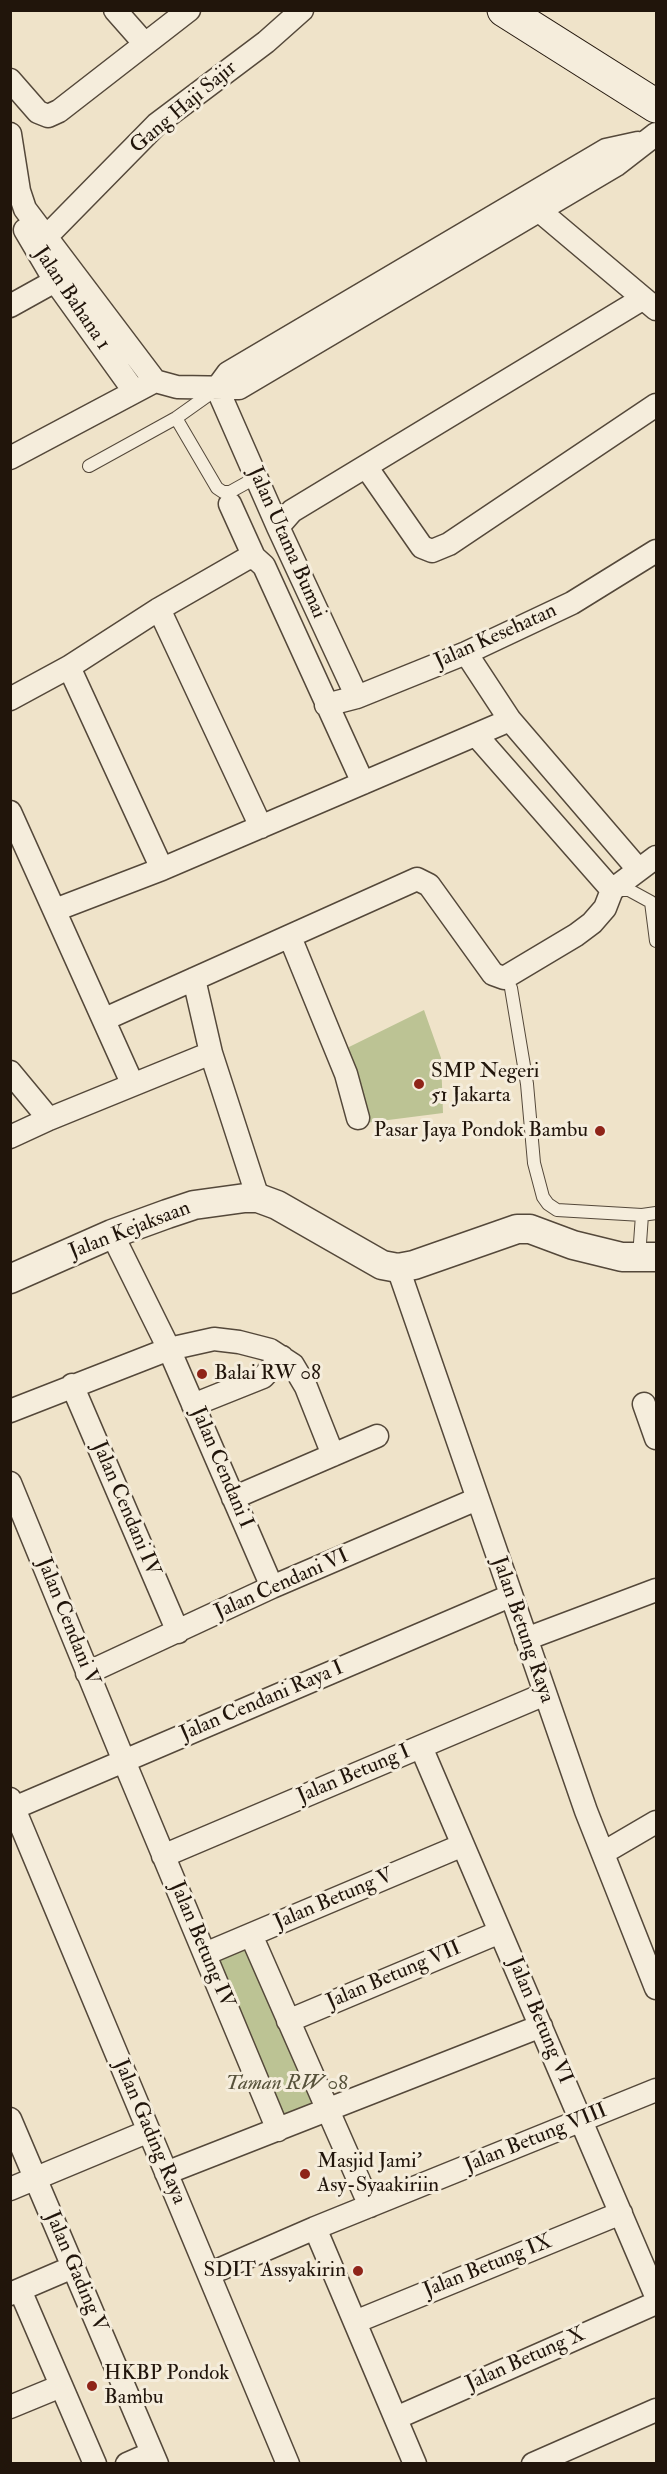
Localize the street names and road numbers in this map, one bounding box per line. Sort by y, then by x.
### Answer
street label: Gang Haji Sajir [126,56,242,160]
street label: Jalan Bahana 1 [27,242,115,356]
street label: Jalan Utama Bumai [241,463,331,623]
street label: Jalan Kesehatan [431,599,561,675]
street label: Jalan Kejaksaan [66,1196,194,1266]
street label: Jalan Cendani I [184,1404,258,1532]
street label: Jalan Cendani IV [85,1438,165,1580]
street label: Jalan Cendani VI [211,1544,353,1626]
street label: Jalan Cendani V [30,1554,104,1690]
street label: Jalan Betung Raya [485,1554,559,1706]
street label: Jalan Cendani Raya I [177,1656,347,1748]
street label: Jalan Betung I [294,1740,414,1810]
street label: Jalan Betung V [271,1864,397,1936]
street label: Jalan Betung IV [163,1878,239,2012]
street label: Jalan Betung VII [323,1936,465,2016]
street label: Jalan Betung VI [501,1954,577,2088]
street label: Jalan Gading Raya [107,2056,191,2208]
street label: Jalan Betung VIII [461,2099,611,2179]
street label: Jalan Gading V [38,2208,112,2336]
street label: Jalan Betung IX [420,2230,556,2304]
street label: Jalan Betung X [462,2322,590,2398]

